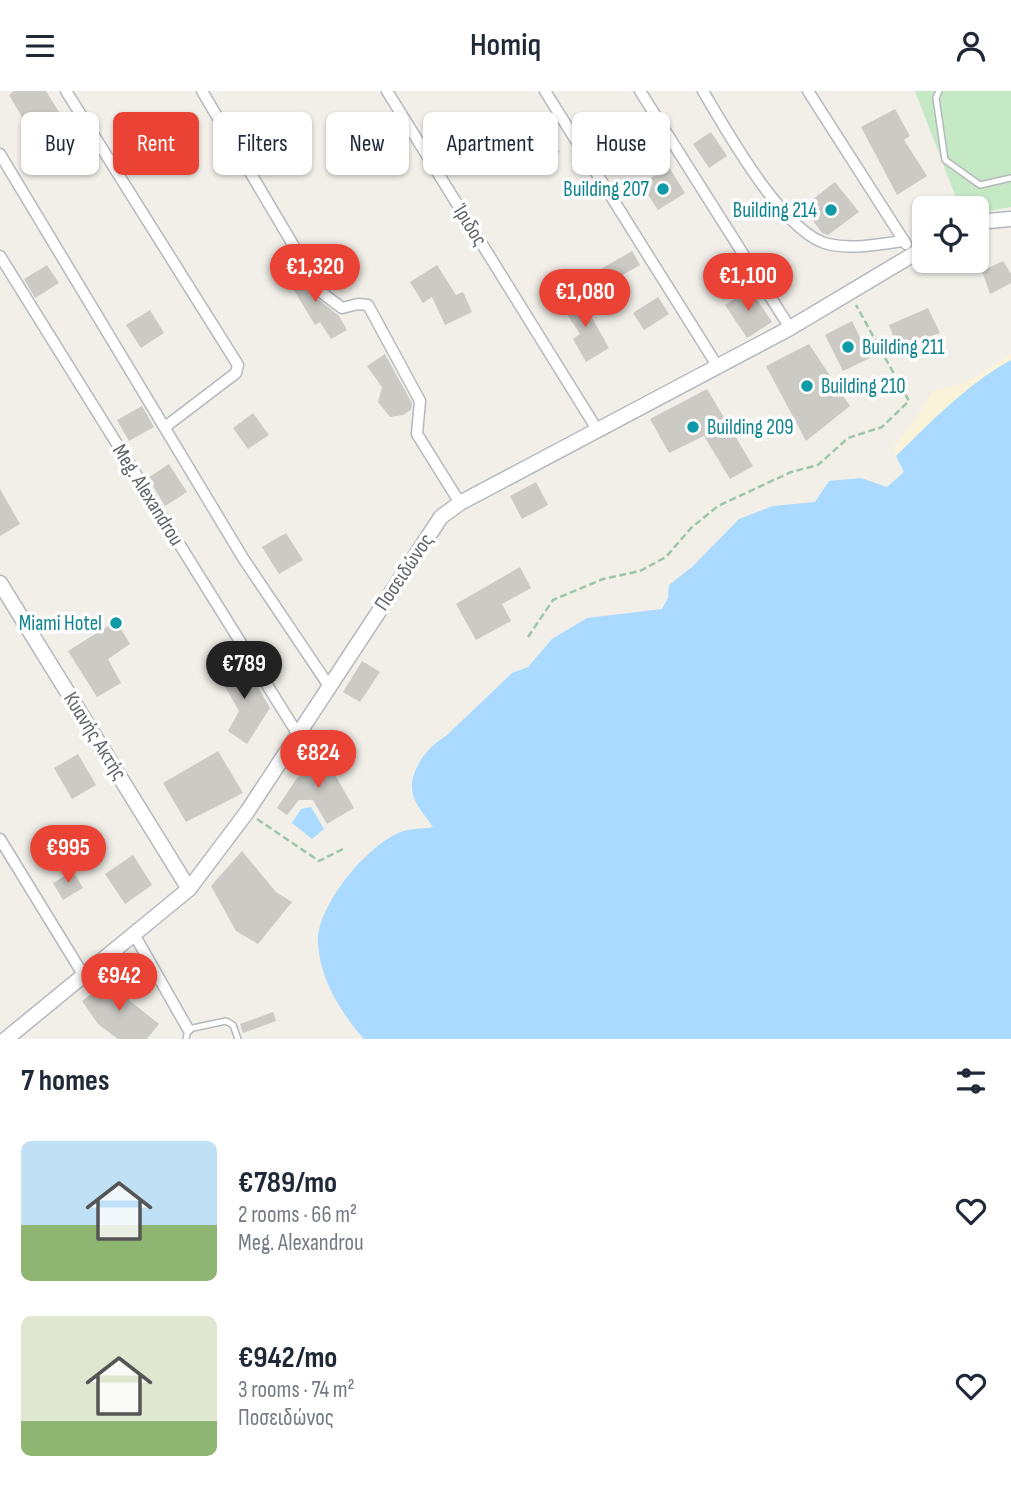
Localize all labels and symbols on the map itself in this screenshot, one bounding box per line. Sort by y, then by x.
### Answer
place label: Building 207 [563,177,650,202]
marker: Building 207 [655,181,671,197]
place label: Building 214 [733,198,817,223]
street label: Ίριδος [447,199,492,251]
marker: Building 214 [823,202,839,218]
pin: €1,320 [258,245,372,304]
pin: €1,100 [691,253,805,313]
pin: €1,080 [528,269,642,329]
place label: Building 211 [862,335,945,360]
marker: Building 211 [840,339,856,355]
place label: Building 210 [821,374,906,399]
marker: Building 210 [799,378,815,394]
place label: Building 209 [707,415,794,440]
marker: Building 209 [685,419,701,435]
street label: Meg. Alexandrou [107,440,189,550]
street label: Ποσειδώνος [369,529,439,615]
place label: Miami Hotel [19,611,102,636]
marker: Miami Hotel [108,615,124,631]
pin: €789 [203,641,285,701]
street label: Κυανής Ακτής [58,687,132,785]
pin: €824 [277,731,359,790]
pin: €995 [27,825,109,885]
pin: €942 [78,953,160,1013]

